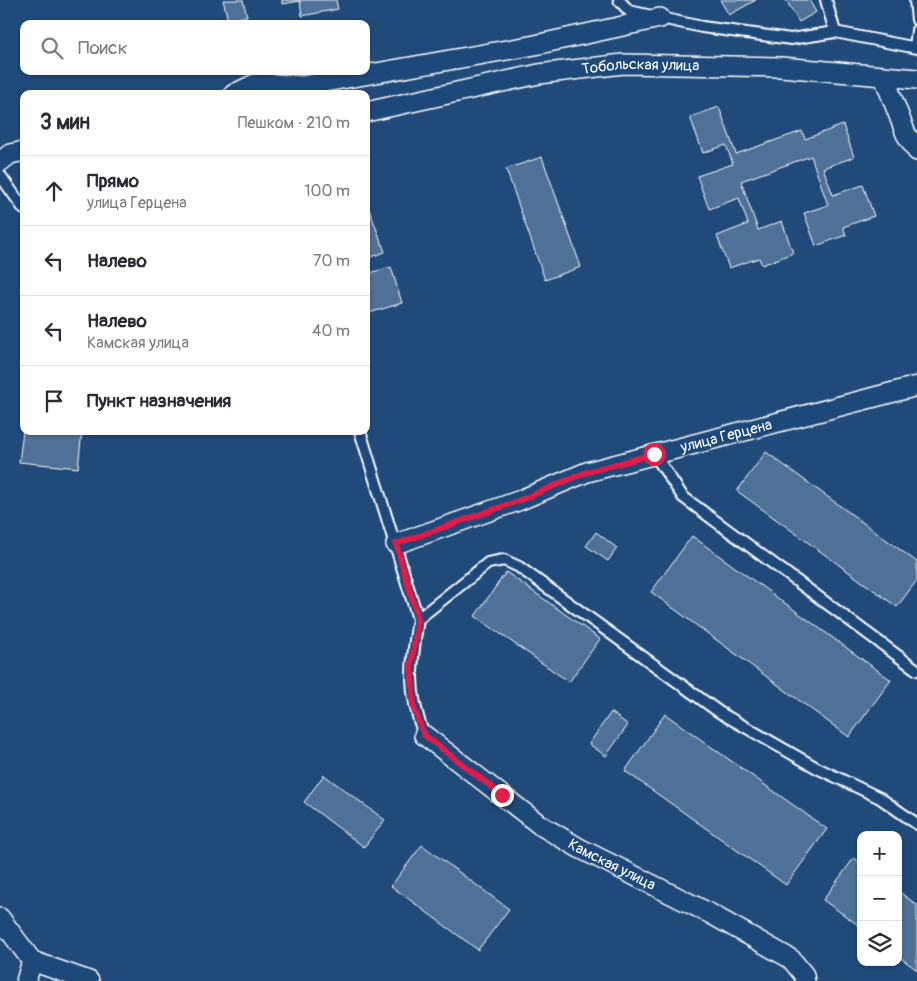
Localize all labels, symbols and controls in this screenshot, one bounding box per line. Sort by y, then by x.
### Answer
search box [20,20,370,75]
icon: search [38,34,66,62]
text: Поиск [78,36,128,60]
street label: Тобольская улица [581,55,699,79]
text: 3 мин [40,109,90,136]
text: Пешком · 210 m [238,113,350,133]
text: Прямо [87,169,139,193]
icon: ahead [40,177,68,205]
text: 100 m [304,181,350,201]
text: улица Герцена [87,193,187,213]
icon: left [40,247,68,275]
text: Налево [87,249,147,273]
text: 70 m [313,251,350,271]
text: Налево [87,309,147,333]
icon: left [40,317,68,345]
text: 40 m [312,321,350,341]
text: Камская улица [87,333,189,353]
icon: arrive [40,387,68,415]
text: Пункт назначения [87,389,231,413]
street label: улица Герцена [678,415,774,457]
route start [643,443,666,466]
route end [491,784,514,807]
map controls [857,831,902,966]
button: + [857,831,902,876]
street label: Камская улица [565,835,659,895]
button: − [857,876,902,921]
button: layers [857,921,902,966]

